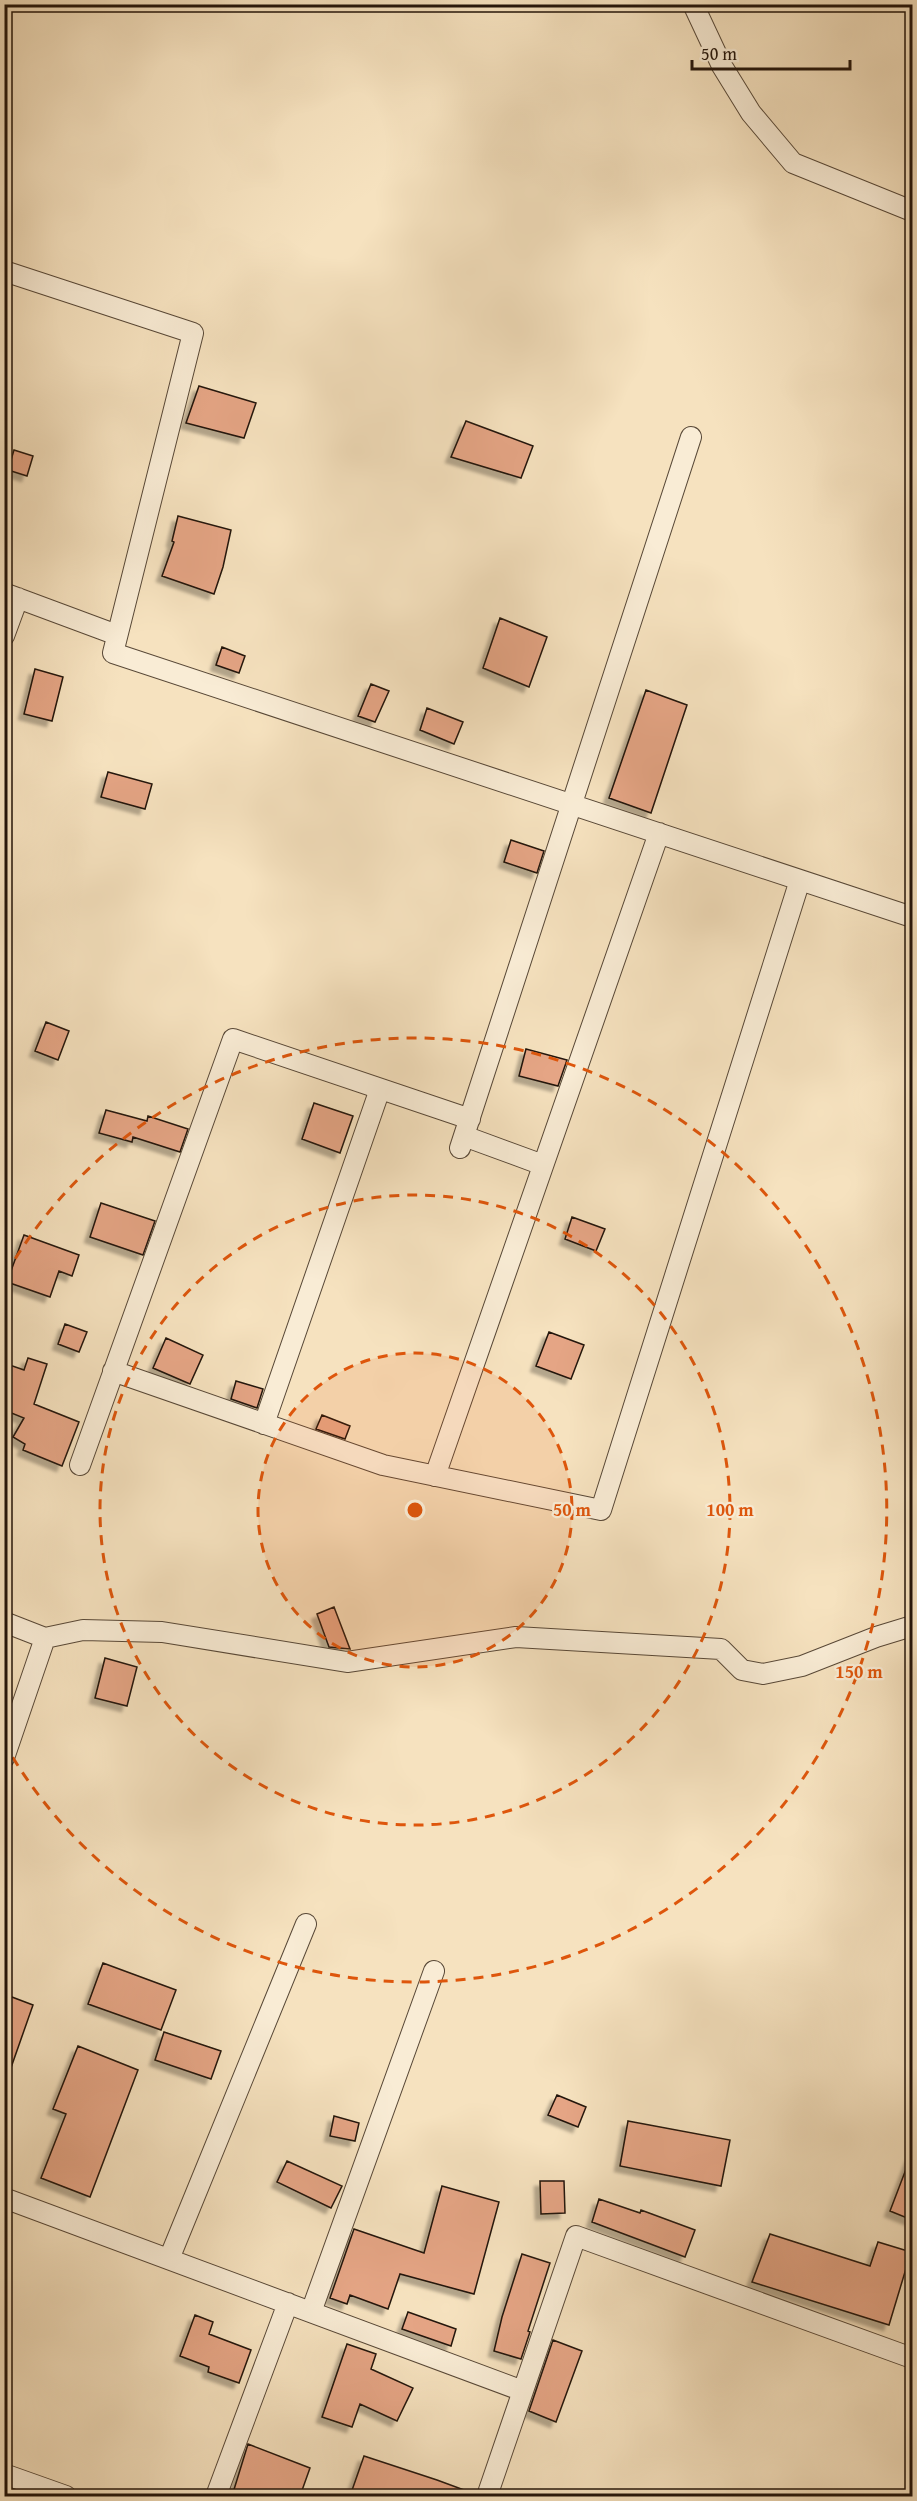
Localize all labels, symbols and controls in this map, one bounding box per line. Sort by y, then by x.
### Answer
scale bar [692,33,850,71]
text: 50 m [701,40,737,67]
text: 50 m [553,1496,592,1523]
text: 100 m [706,1496,754,1523]
centre of rings [405,1500,425,1520]
text: 150 m [835,1658,883,1685]

